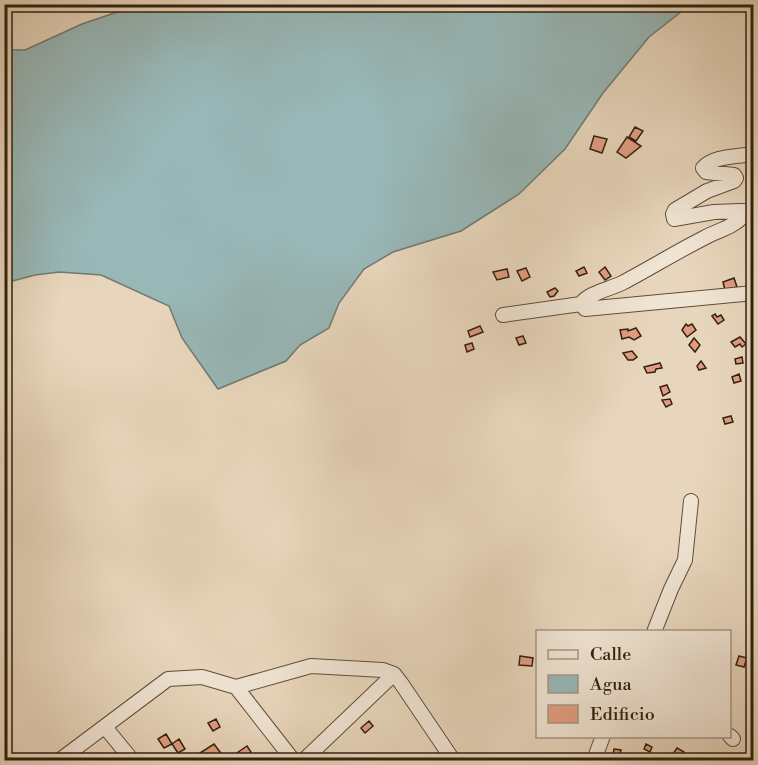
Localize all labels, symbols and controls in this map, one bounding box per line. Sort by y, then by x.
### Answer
legend [536,630,731,738]
text: Calle [590,643,631,666]
text: Agua [589,673,632,696]
text: Edificio [590,703,655,726]

